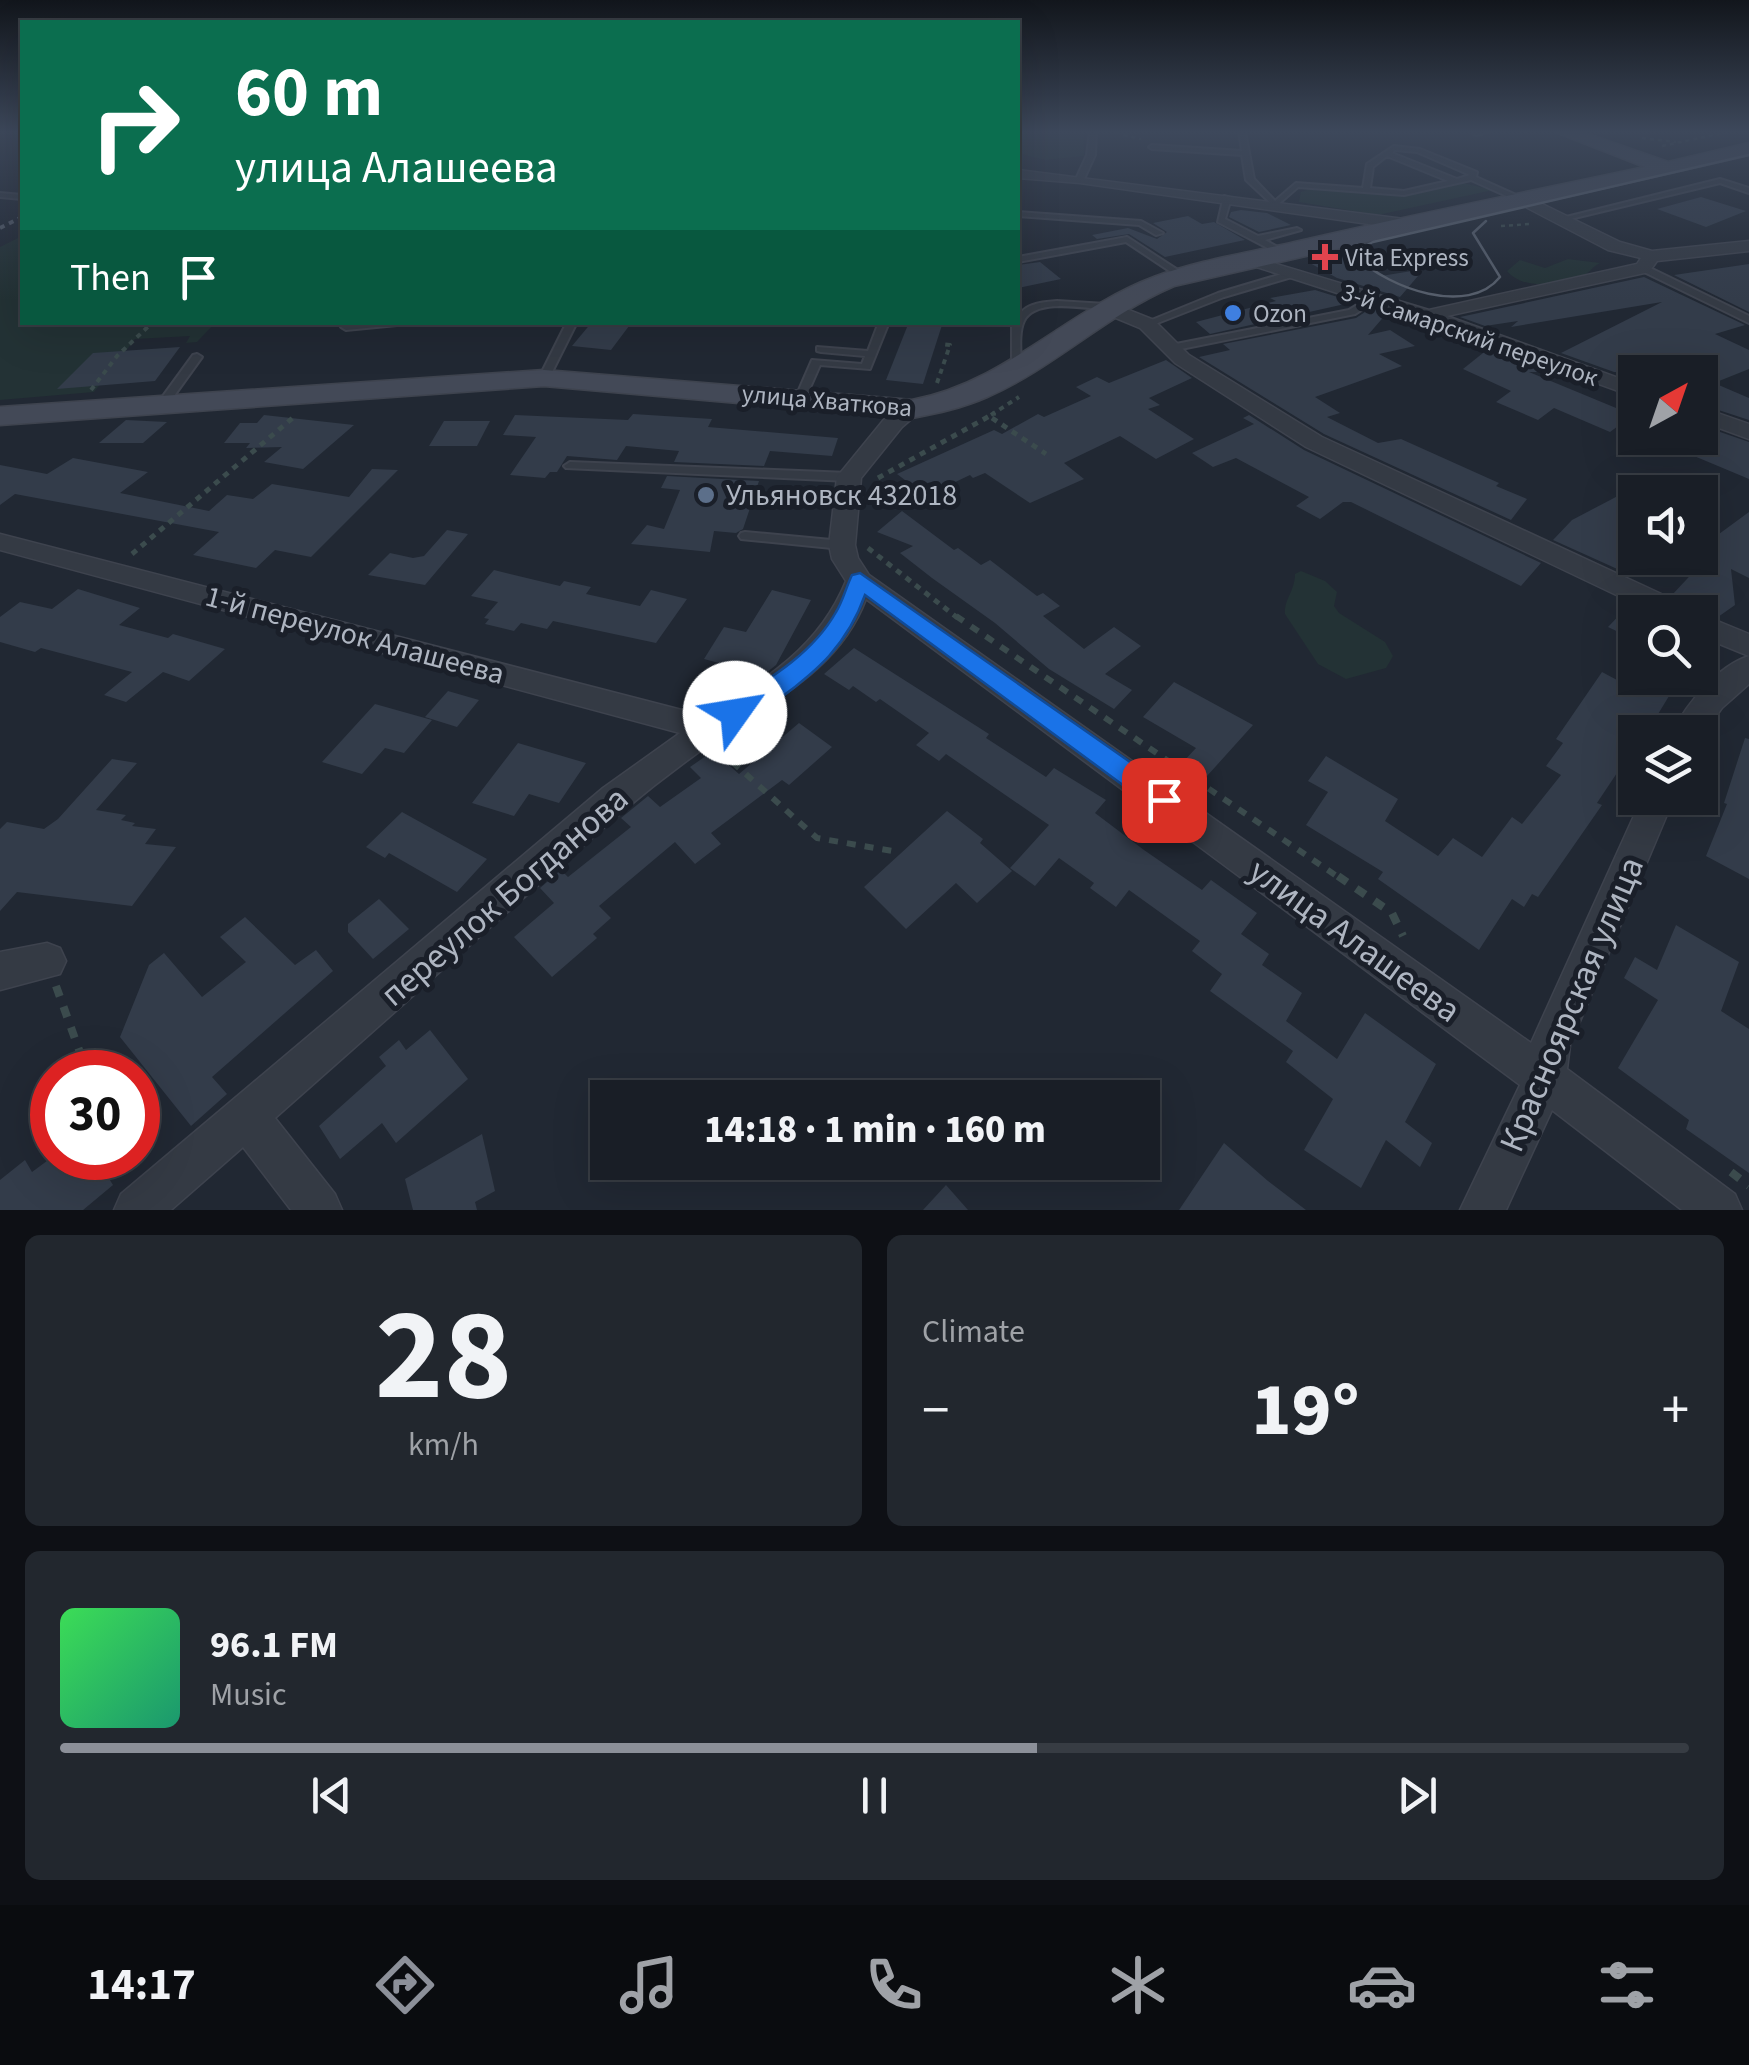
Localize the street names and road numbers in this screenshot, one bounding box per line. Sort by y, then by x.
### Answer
street label: 3-й Самарский переулок [1337,274,1603,396]
street label: улица Хваткова [740,376,913,426]
street label: 1-й переулок Алашеева [201,575,509,696]
street label: переулок Богданова [370,775,640,1019]
street label: улица Алашеева [1238,847,1471,1035]
street label: Красноярская улица [1487,849,1657,1160]

